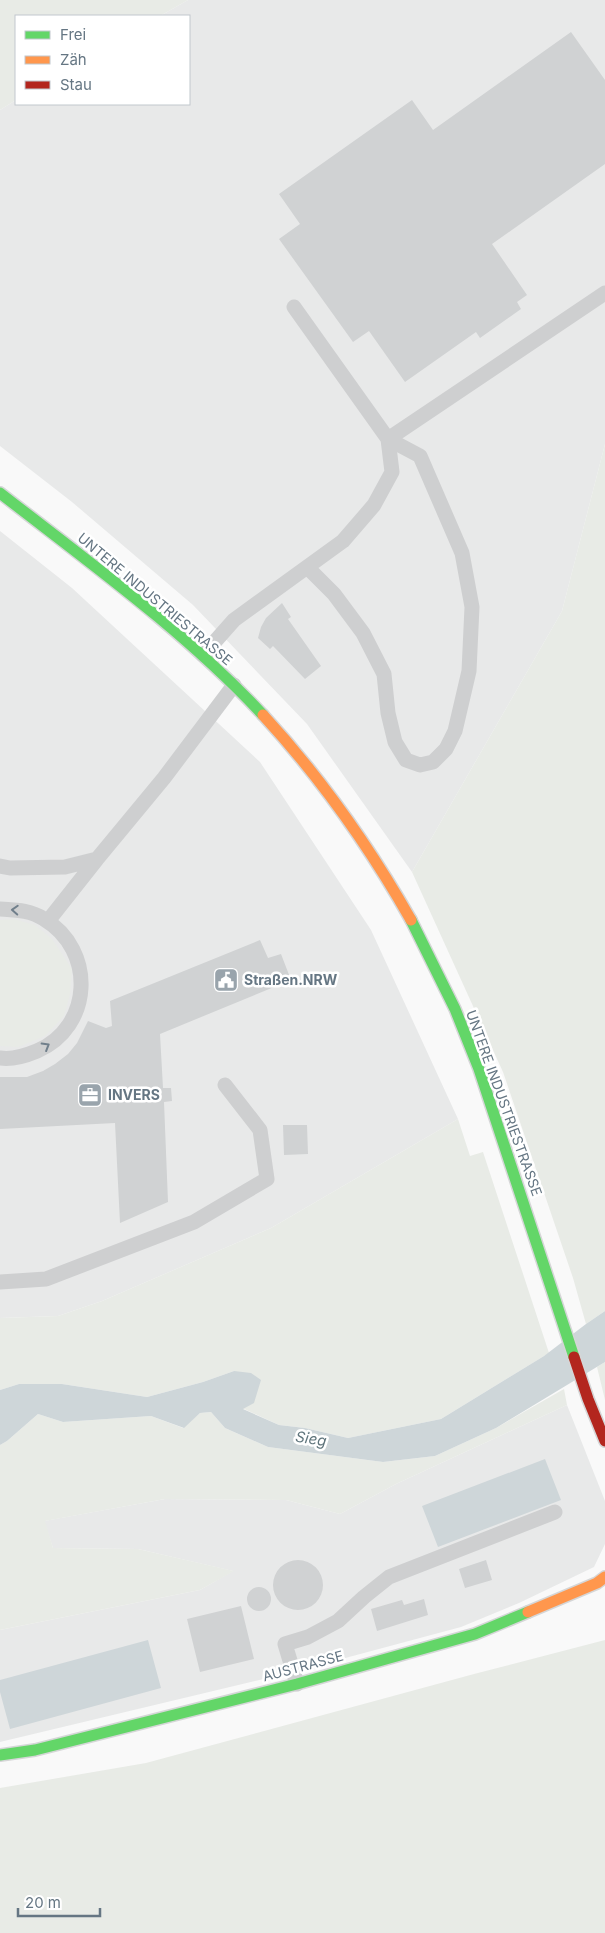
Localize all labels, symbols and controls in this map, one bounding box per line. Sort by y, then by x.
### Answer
legend [15,15,190,105]
text: Frei [60,25,86,44]
text: Zäh [60,50,87,69]
text: Stau [60,75,92,94]
street label: UNTERE INDUSTRIESTRASSE [74,529,236,668]
one-way arrow [11,904,19,915]
public building icon: Straßen.NRW [213,967,239,993]
place label: Straßen.NRW [244,971,338,988]
street label: UNTERE INDUSTRIESTRASSE [463,1007,546,1198]
one-way arrow [40,1042,49,1052]
office icon: INVERS [77,1082,103,1108]
place label: INVERS [108,1086,160,1103]
water label: Sieg [294,1427,328,1450]
street label: AUSTRASSE [261,1647,345,1684]
scale bar [18,1886,100,1918]
text: 20 m [25,1893,61,1912]

